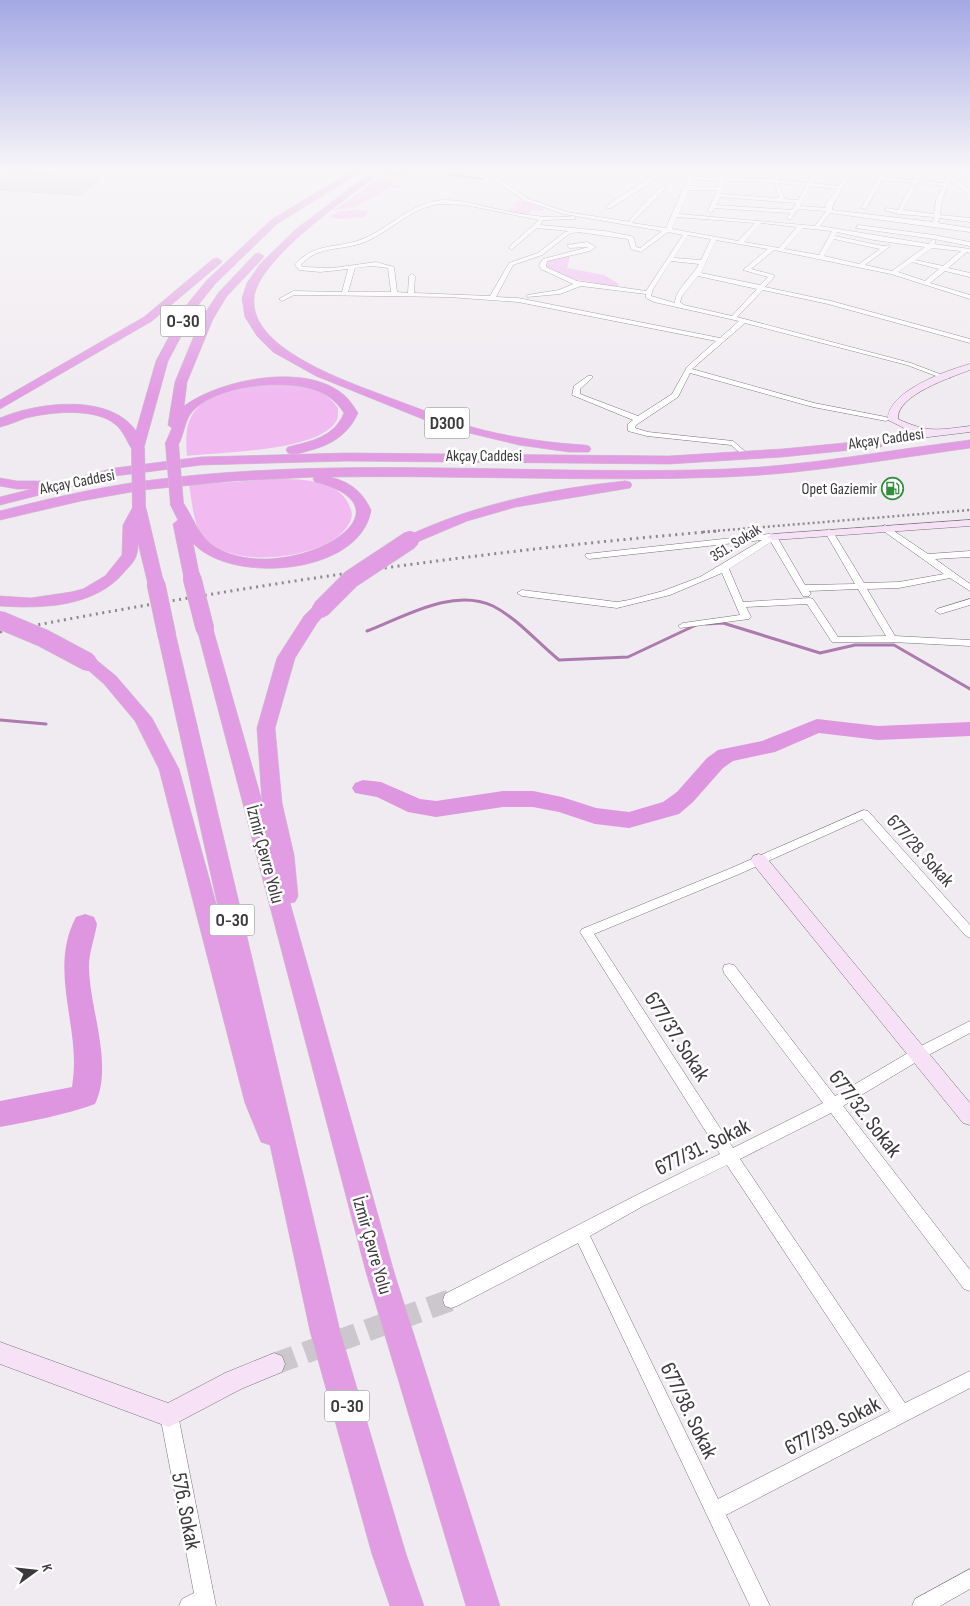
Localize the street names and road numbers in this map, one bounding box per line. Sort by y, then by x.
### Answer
road number: O-30 [160,306,206,336]
road number: D300 [424,408,470,438]
street label: Akçay Caddesi [846,425,925,454]
street label: Akçay Caddesi [445,447,522,466]
street label: Akçay Caddesi [37,466,116,499]
street label: 351. Sokak [707,520,765,566]
street label: İzmir Çevre Yolu [240,803,289,906]
street label: 677/28. Sokak [881,810,959,892]
road number: O-30 [210,904,254,936]
street label: 677/37. Sokak [638,987,716,1087]
street label: 677/32. Sokak [822,1065,908,1163]
street label: 677/31. Sokak [651,1112,755,1182]
street label: İzmir Çevre Yolu [347,1194,397,1297]
street label: 677/38. Sokak [654,1358,724,1464]
road number: O-30 [324,1390,370,1422]
street label: 677/39. Sokak [780,1391,885,1462]
street label: 576. Sokak [165,1470,206,1553]

